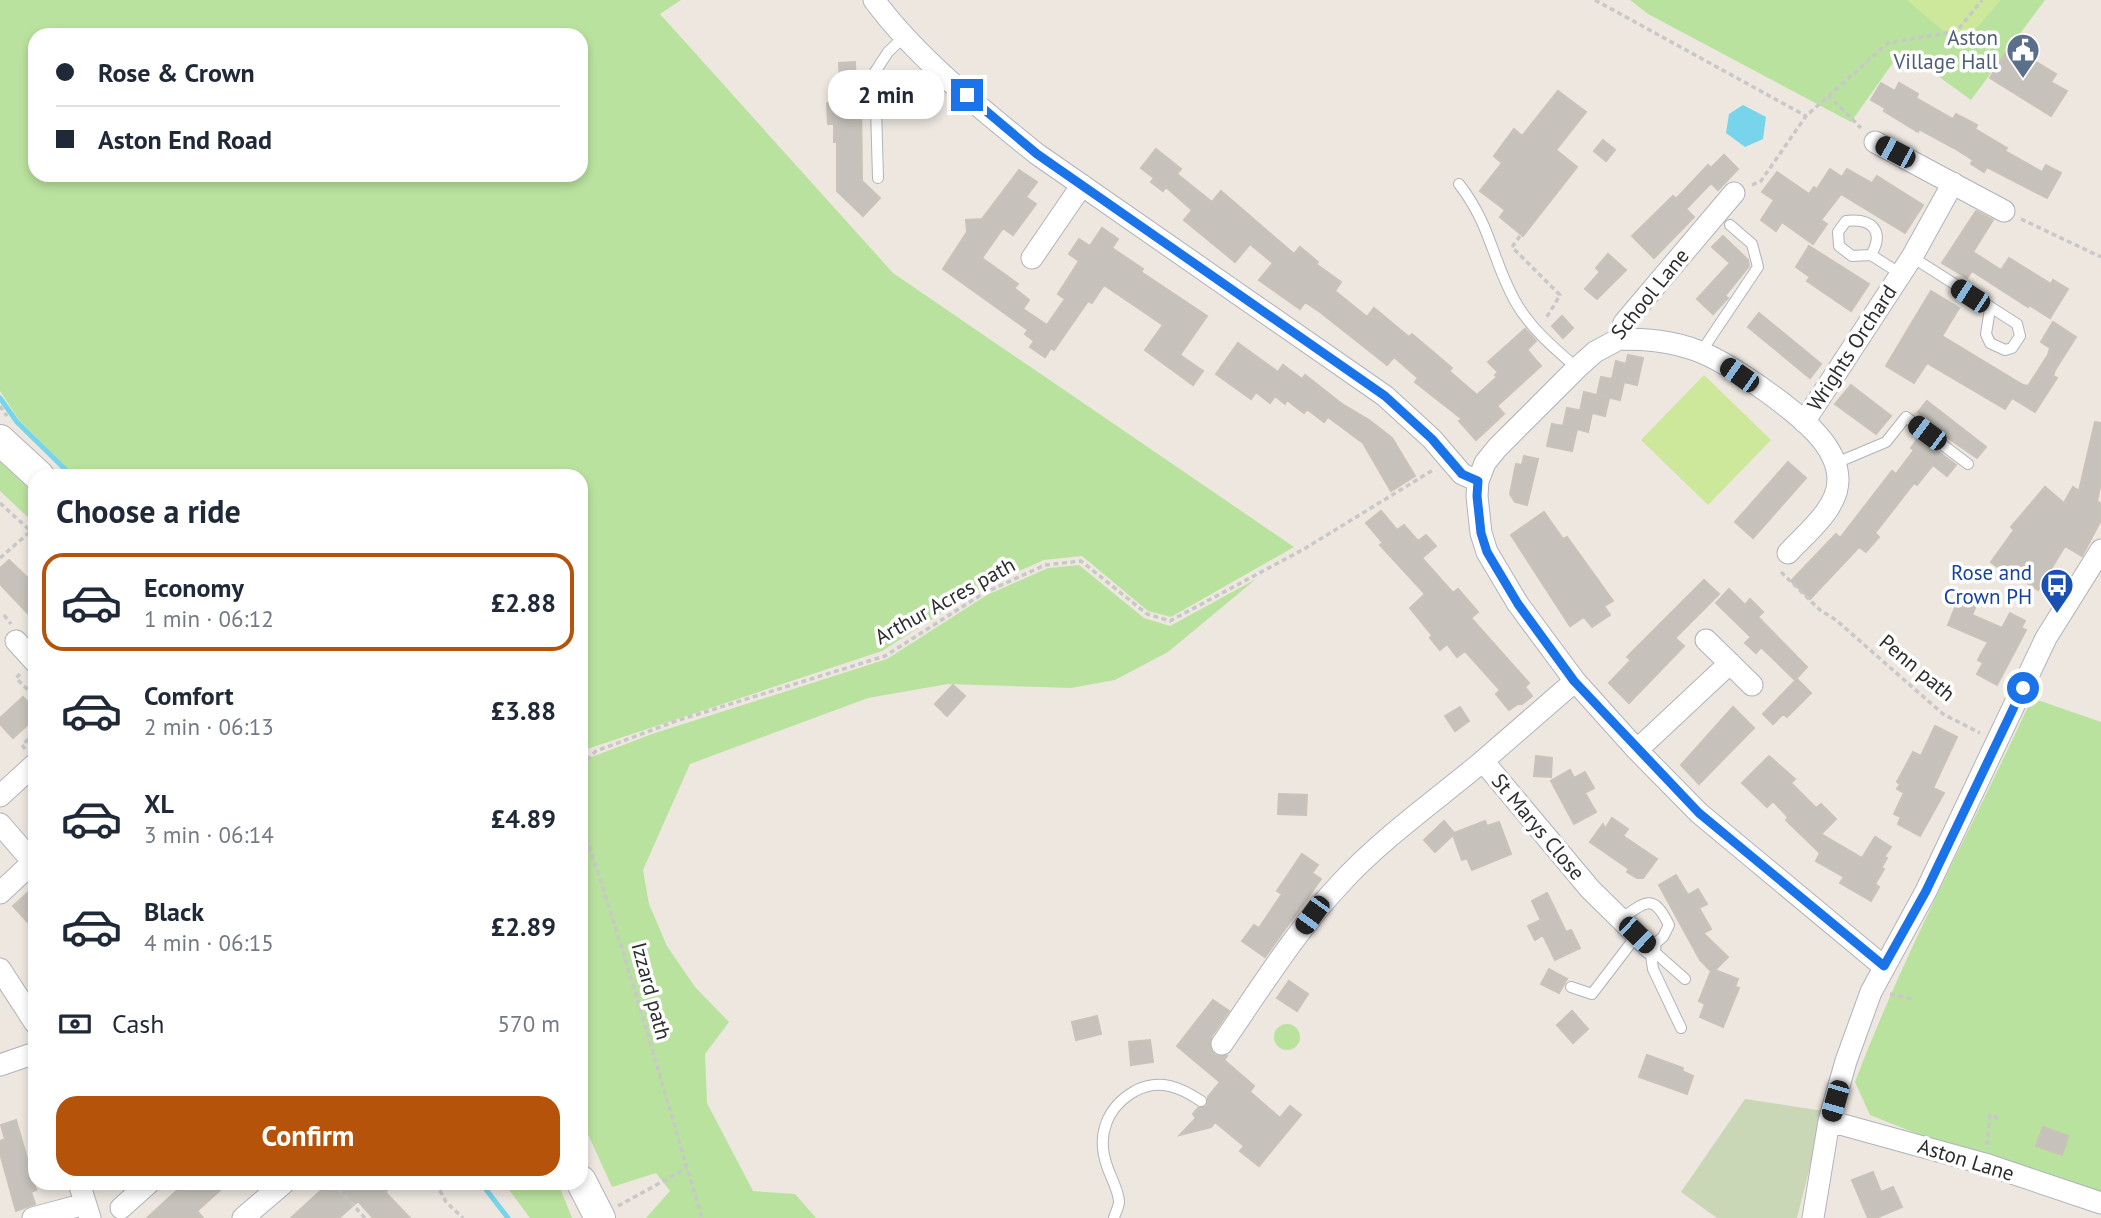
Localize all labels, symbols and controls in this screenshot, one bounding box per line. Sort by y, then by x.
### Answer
place label: Aston Village Hall [1892,24,1998,75]
public building icon: Aston Village Hall [2004,31,2042,80]
text: Rose & Crown [98,56,255,89]
callout: 2 min [827,70,942,119]
route end [951,79,983,111]
text: 2 min [858,80,914,109]
text: Aston End Road [98,123,272,156]
car [1872,133,1919,171]
street label: School Lane [1605,243,1695,345]
car [1947,276,1994,316]
street label: Wrights Orchard [1801,280,1902,416]
car [1716,354,1763,396]
car [1904,412,1951,454]
text: Choose a ride [56,490,241,532]
street label: Arthur Acres path [870,551,1020,650]
place label: Rose and Crown PH [1944,559,2032,610]
bus stop icon: Rose and Crown PH [2038,566,2076,615]
icon: car [60,571,123,634]
text: Economy [144,571,244,604]
text: £2.88 [491,586,556,619]
text: 1 min · 06:12 [144,604,274,633]
street label: Penn path [1874,628,1961,707]
route start [2007,672,2039,704]
icon: car [60,679,123,742]
text: Comfort [144,679,234,712]
text: £3.88 [491,694,556,727]
text: 2 min · 06:13 [144,712,274,741]
street label: St Marys Close [1486,768,1591,886]
icon: car [60,787,123,850]
text: XL [144,787,174,820]
text: £4.89 [491,802,556,835]
text: 3 min · 06:14 [144,820,274,849]
car [1292,892,1333,938]
icon: car [60,895,123,958]
text: Black [144,895,204,928]
text: £2.89 [491,910,556,943]
car [1615,913,1660,957]
text: 4 min · 06:15 [144,928,274,957]
street label: Izzard path [626,939,677,1043]
icon: cash [56,1005,94,1043]
text: Cash [112,1007,164,1040]
text: 570 m [498,1009,560,1038]
car [1820,1078,1851,1124]
button: Confirm [56,1096,560,1176]
street label: Aston Lane [1915,1132,2018,1187]

